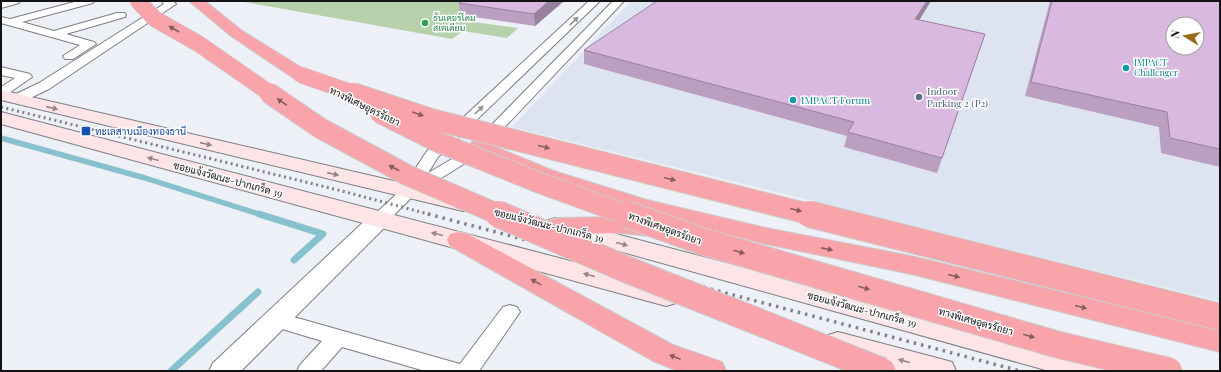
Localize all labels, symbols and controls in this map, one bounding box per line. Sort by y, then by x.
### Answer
place label: ธันเดอร์โดม สเตเดียม [433,11,476,33]
one-way arrow [569,16,579,26]
north arrow [1165,16,1205,56]
marker: ธันเดอร์โดม สเตเดียม [420,18,430,28]
one-way arrow [168,26,180,33]
text: N [1167,29,1183,39]
place label: IMPACT Challenger [1134,56,1178,78]
marker: IMPACT Challenger [1121,63,1131,73]
street label: ทางพิเศษอุดรรัถยา [327,83,403,130]
place label: Indoor Parking 2 (P2) [927,84,988,110]
marker: Indoor Parking 2 (P2) [914,92,924,102]
place label: IMPACT Forum [801,93,870,107]
marker: IMPACT Forum [788,95,798,105]
one-way arrow [277,98,287,106]
one-way arrow [46,105,59,111]
one-way arrow [474,105,484,115]
one-way arrow [412,111,424,117]
place label: ทะเลสาบเมืองทองธานี [95,124,186,138]
marker: ทะเลสาบเมืองทองธานี [80,125,92,137]
one-way arrow [200,141,212,147]
one-way arrow [538,144,550,150]
one-way arrow [147,155,159,161]
street label: ซอยแจ้งวัฒนะ-ปากเกร็ด 39 [172,158,284,200]
one-way arrow [388,164,400,171]
one-way arrow [327,171,339,177]
one-way arrow [664,176,676,182]
street label: ซอยแจ้งวัฒนะ-ปากเกร็ด 39 [493,205,605,245]
street label: ทางพิเศษอุดรรัถยา [626,208,704,249]
one-way arrow [790,208,802,214]
one-way arrow [430,230,443,236]
one-way arrow [617,241,629,247]
one-way arrow [821,246,833,252]
one-way arrow [733,250,745,256]
one-way arrow [583,272,595,278]
one-way arrow [949,273,961,279]
one-way arrow [530,279,542,286]
one-way arrow [858,285,870,291]
street label: ซอยแจ้งวัฒนะ-ปากเกร็ด 39 [806,288,918,330]
street label: ทางพิเศษอุดรรัถยา [937,304,1015,339]
one-way arrow [1074,305,1087,311]
one-way arrow [1023,333,1035,339]
one-way arrow [669,354,681,360]
one-way arrow [897,358,909,364]

